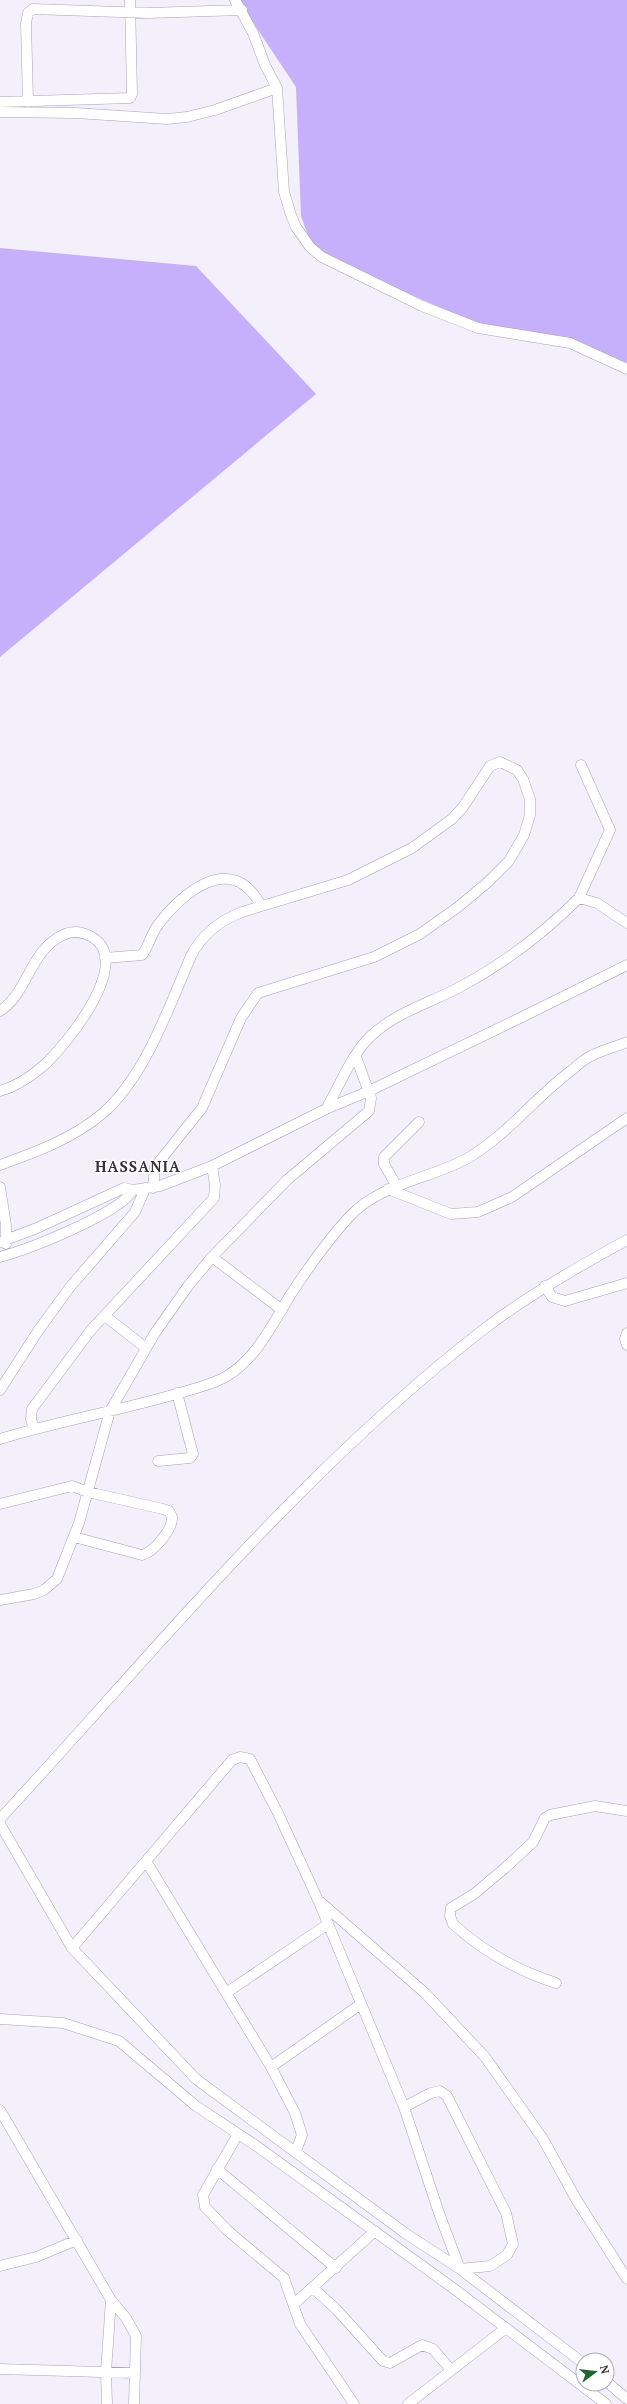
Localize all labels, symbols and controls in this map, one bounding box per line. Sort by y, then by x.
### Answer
district label: HASSANIA [95,1156,181,1176]
north arrow [575,2352,615,2392]
text: N [597,2364,613,2376]

